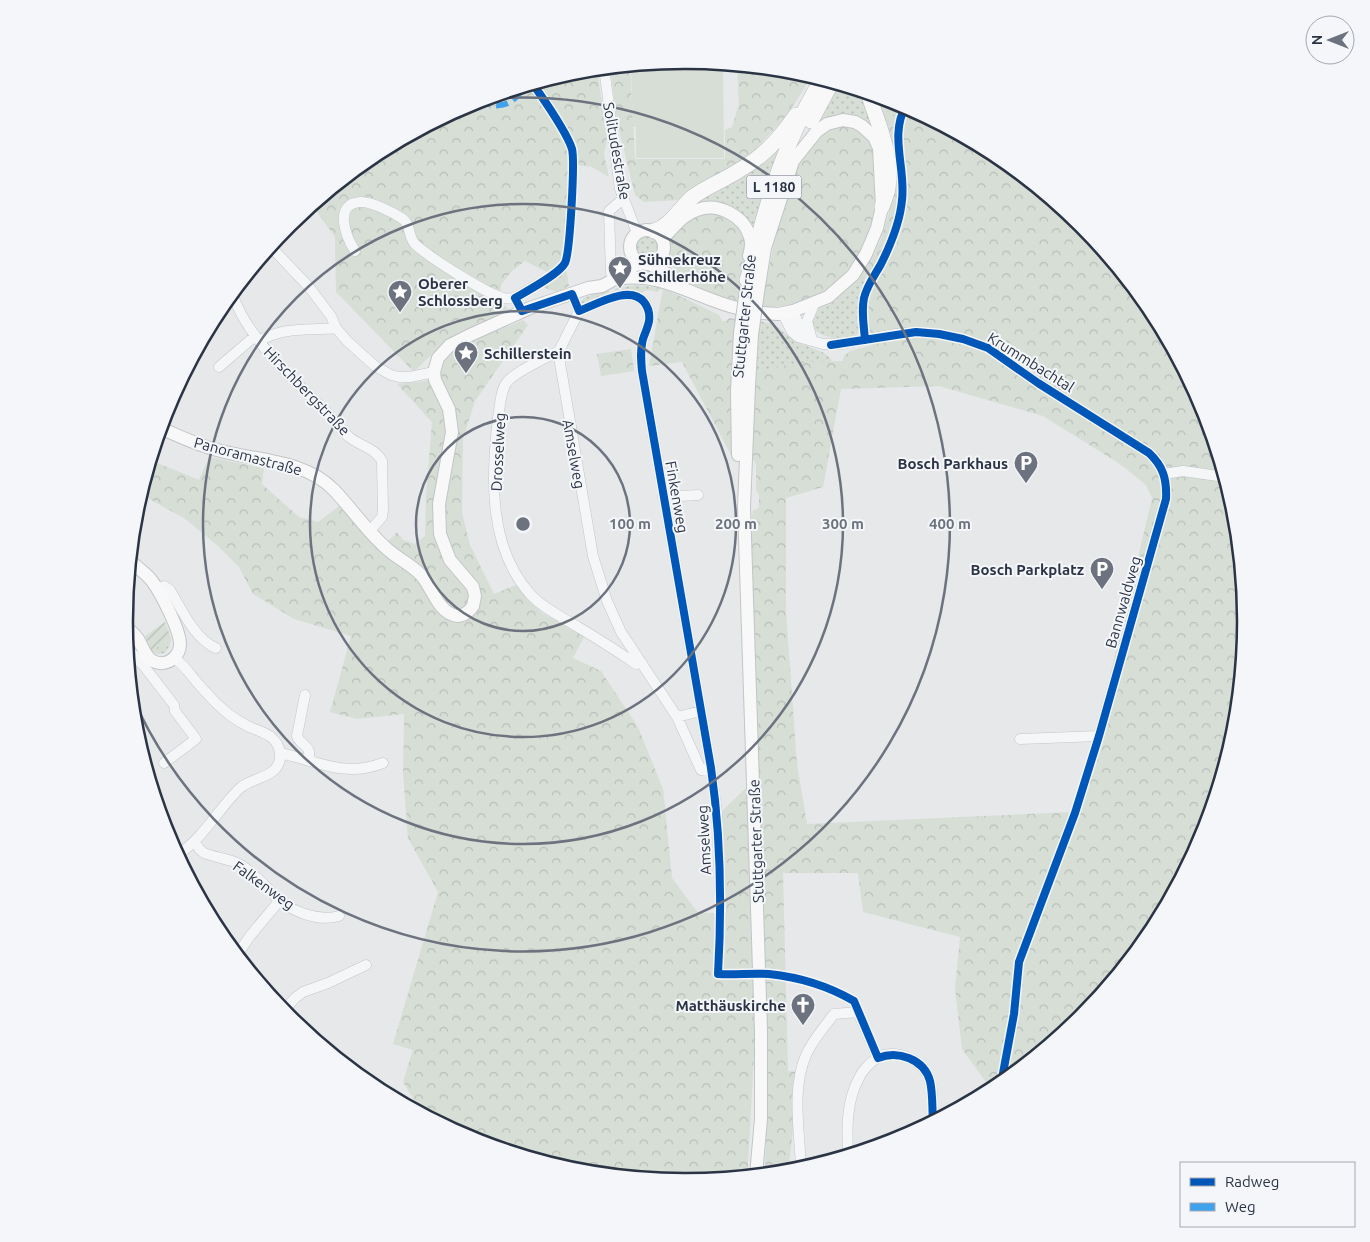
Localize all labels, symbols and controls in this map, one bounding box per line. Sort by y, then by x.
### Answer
north arrow [1305,15,1355,65]
text: N [1309,35,1325,45]
street label: Solitudestraße [600,101,634,201]
road number: L 1180 [746,176,802,198]
place label: Sühnekreuz Schillerhöhe [638,251,726,285]
street label: Stuttgarter Straße [729,254,759,378]
place icon: Sühnekreuz Schillerhöhe [607,255,633,289]
place label: Oberer Schlossberg [418,275,503,309]
place icon: Oberer Schlossberg [387,279,413,313]
street label: Krummbachtal [985,329,1077,395]
place icon: Schillerstein [453,340,479,374]
street label: Hirschbergstraße [260,343,354,439]
place label: Schillerstein [484,345,572,362]
street label: Drosselweg [487,412,509,492]
street label: Amselweg [560,418,588,490]
street label: Panoramastraße [192,433,304,479]
parking icon: Bosch Parkhaus [1013,450,1039,484]
place label: Bosch Parkhaus [898,455,1008,472]
street label: Finkenweg [662,460,692,534]
centre of rings [514,515,532,533]
text: 100 m [609,515,651,532]
text: 200 m [715,515,757,532]
text: 300 m [822,515,864,532]
text: 400 m [929,515,971,532]
street label: Bannwaldweg [1102,554,1144,650]
parking icon: Bosch Parkplatz [1089,556,1115,590]
place label: Bosch Parkplatz [971,561,1084,578]
street label: Stuttgarter Straße [745,779,767,903]
street label: Amselweg [694,805,714,875]
street label: Falkenweg [230,857,298,913]
church icon: Matthäuskirche [790,992,816,1026]
place label: Matthäuskirche [675,997,786,1014]
legend [1180,1162,1355,1227]
text: Radweg [1225,1173,1279,1190]
text: Weg [1225,1198,1256,1215]

